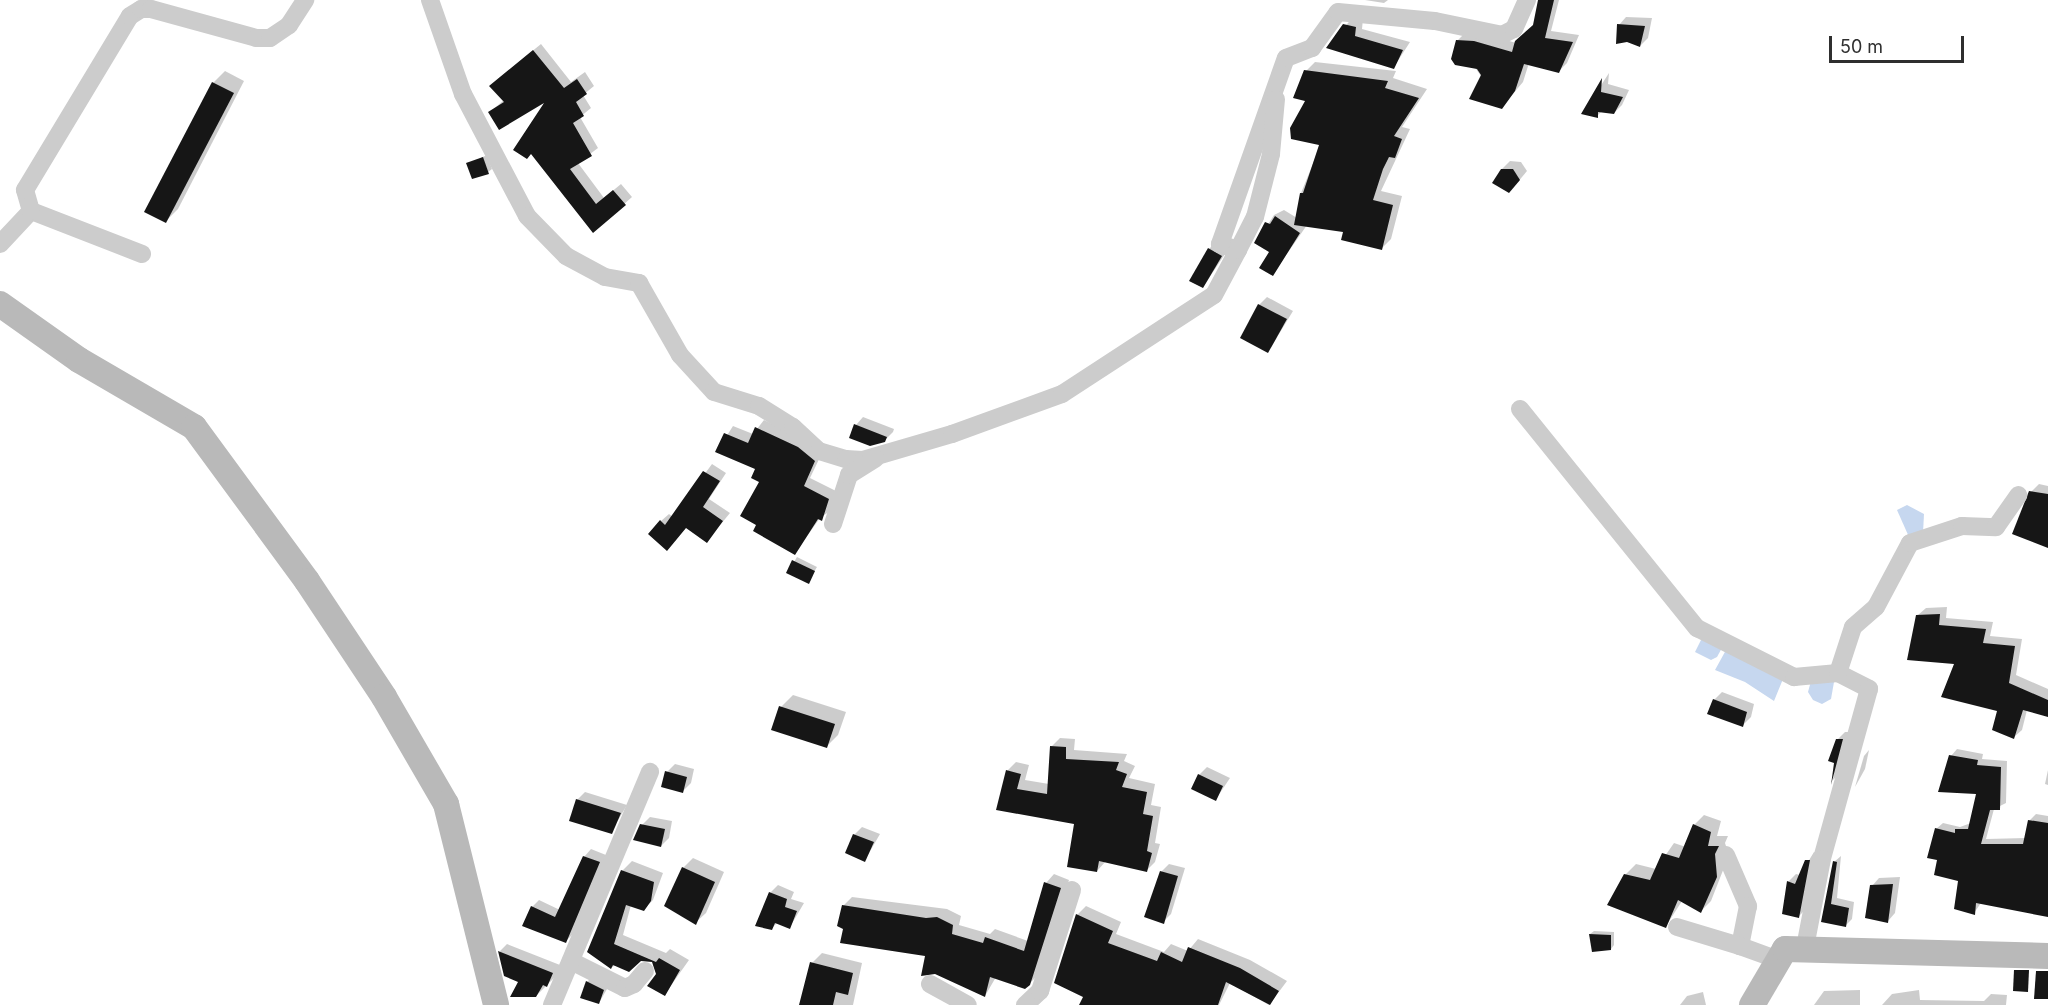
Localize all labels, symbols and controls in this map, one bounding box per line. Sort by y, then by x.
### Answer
scale bar [1832,24,1967,62]
text: 50 m [1840,36,1883,57]

